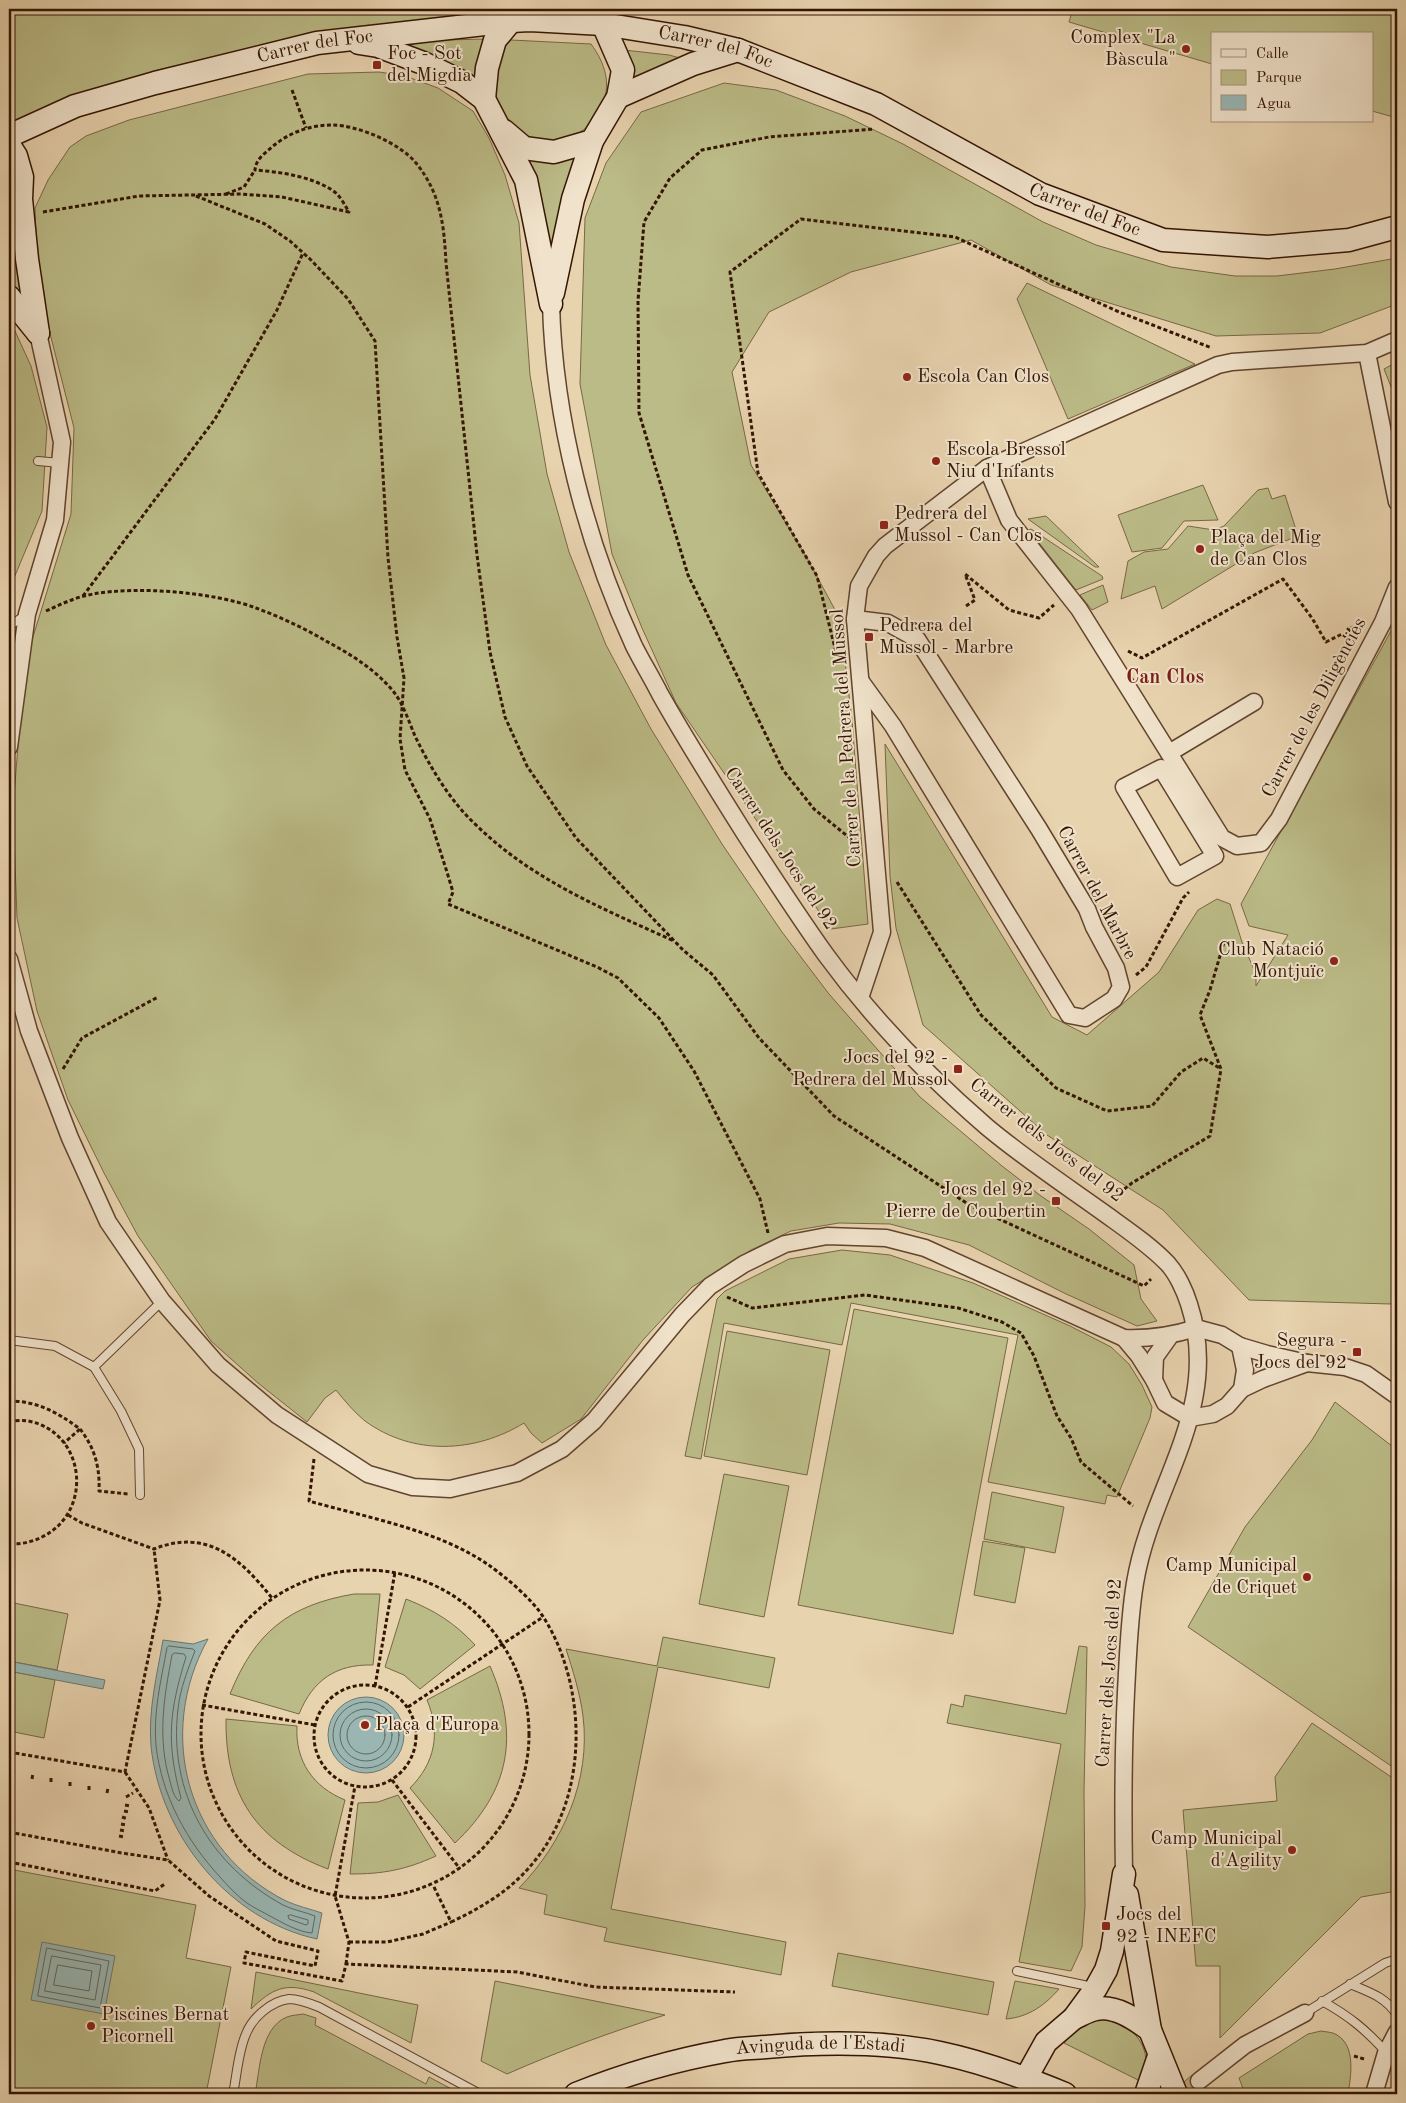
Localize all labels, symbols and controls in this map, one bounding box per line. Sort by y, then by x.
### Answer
street label: Carrer del Foc [657,24,775,72]
street label: Carrer del Foc [255,27,374,67]
place label: Complex "La Bàscula" [1070,29,1177,70]
legend [1211,32,1374,122]
marker: Complex "La Bàscula" [1180,43,1192,55]
place label: Foc - Sot del Migdia [387,45,472,86]
text: Calle [1256,47,1289,62]
marker: Foc - Sot del Migdia [371,59,383,71]
text: Parque [1256,71,1302,86]
text: Agua [1256,97,1292,112]
street label: Carrer del Foc [1025,180,1143,240]
place label: Escola Can Clos [917,368,1049,387]
marker: Escola Can Clos [901,371,913,383]
place label: Escola Bressol Niu d'Infants [946,441,1066,482]
marker: Escola Bressol Niu d'Infants [930,455,942,467]
place label: Pedrera del Mussol - Can Clos [894,505,1042,546]
marker: Pedrera del Mussol - Can Clos [878,519,890,531]
place label: Plaça del Mig de Can Clos [1210,529,1322,570]
marker: Plaça del Mig de Can Clos [1194,543,1206,555]
street label: Carrer de la Pedrera del Mussol [828,608,866,868]
street label: Carrer de les Diligències [1259,615,1371,801]
place label: Pedrera del Mussol - Marbre [879,617,1013,658]
marker: Pedrera del Mussol - Marbre [863,631,875,643]
district label: Can Clos [1126,668,1204,688]
street label: Carrer dels Jocs del 92 [720,764,840,934]
street label: Carrer del Marbre [1053,823,1139,963]
place label: Club Natació Montjuïc [1218,941,1324,982]
marker: Club Natació Montjuïc [1328,955,1340,967]
place label: Jocs del 92 - Pedrera del Mussol [792,1049,948,1090]
marker: Jocs del 92 - Pedrera del Mussol [952,1063,964,1075]
street label: Carrer dels Jocs del 92 [965,1075,1127,1207]
place label: Jocs del 92 - Pierre de Coubertin [885,1181,1046,1222]
marker: Jocs del 92 - Pierre de Coubertin [1050,1195,1062,1207]
place label: Segura - Jocs del 92 [1254,1332,1347,1373]
marker: Segura - Jocs del 92 [1351,1346,1363,1358]
place label: Camp Municipal de Criquet [1165,1557,1297,1598]
marker: Camp Municipal de Criquet [1301,1571,1313,1583]
street label: Carrer dels Jocs del 92 [1094,1578,1126,1768]
place label: Plaça d'Europa [375,1716,500,1735]
marker: Plaça d'Europa [359,1719,371,1731]
place label: Camp Municipal d'Agility [1150,1830,1282,1871]
marker: Camp Municipal d'Agility [1286,1844,1298,1856]
place label: Jocs del 92 - INEFC [1116,1906,1217,1947]
marker: Jocs del 92 - INEFC [1100,1920,1112,1932]
place label: Piscines Bernat Picornell [101,2006,229,2047]
marker: Piscines Bernat Picornell [85,2020,97,2032]
street label: Avinguda de l'Estadi [735,2034,906,2059]

